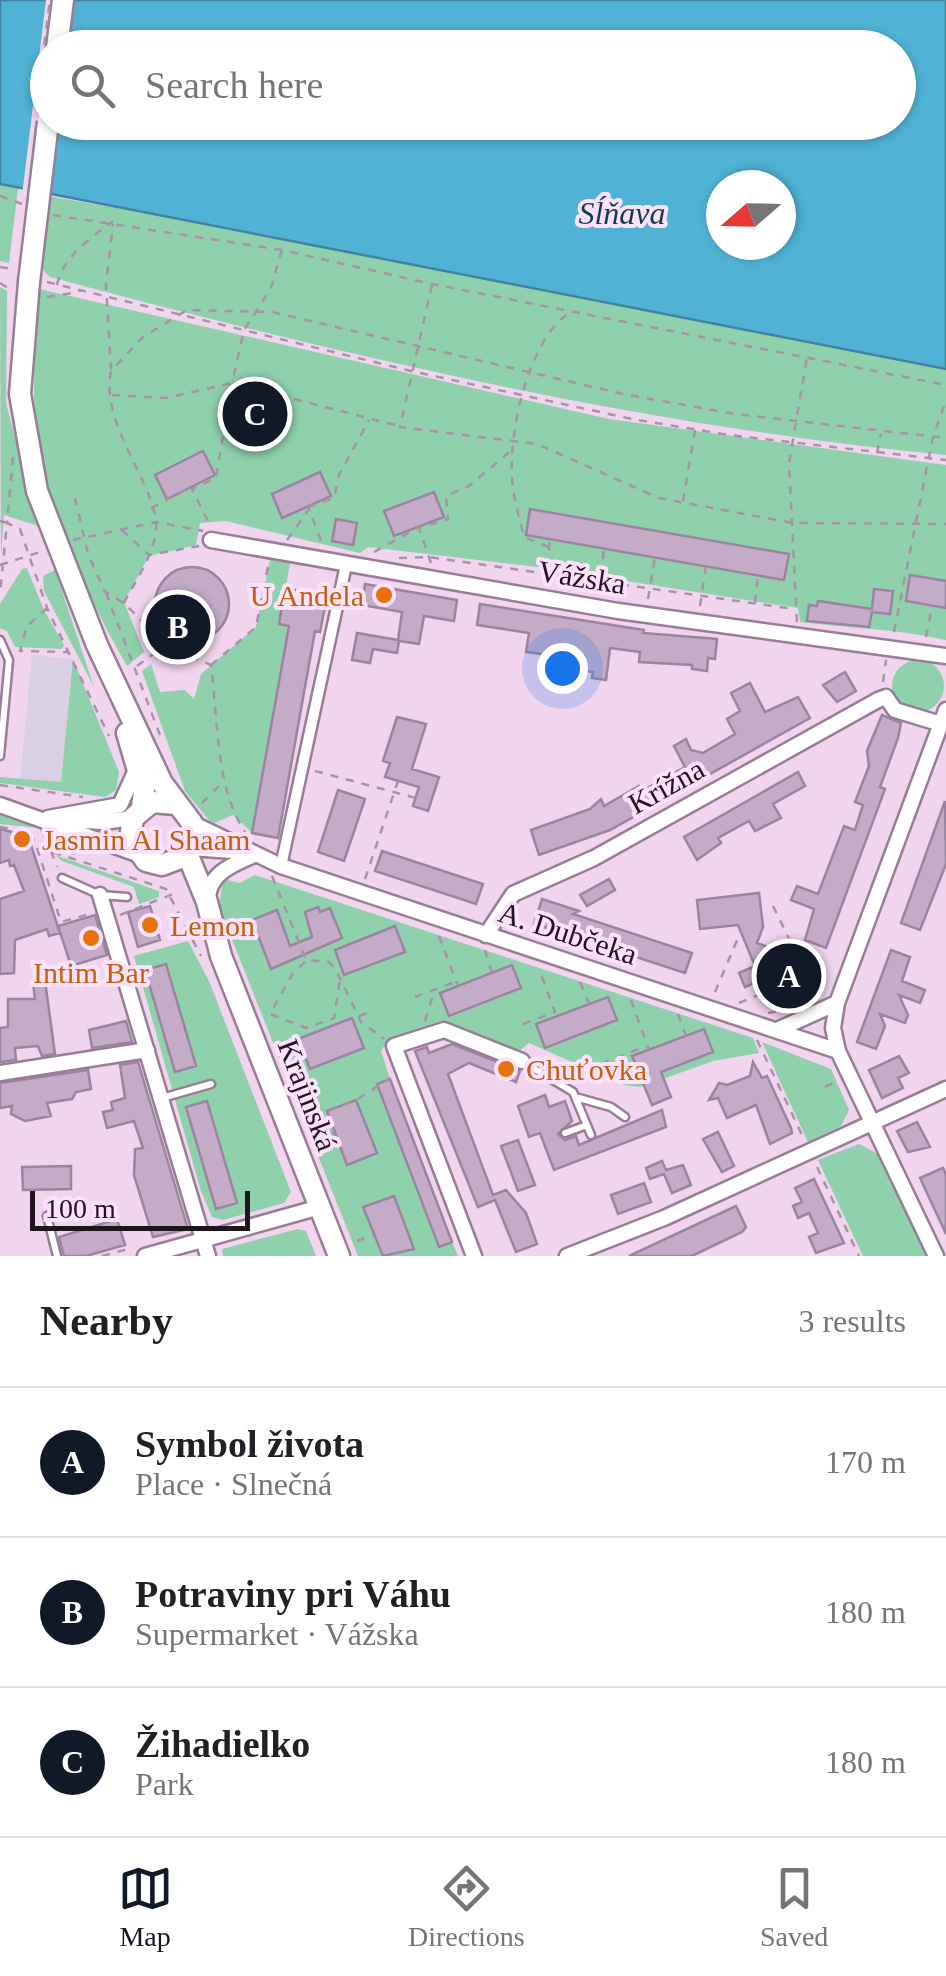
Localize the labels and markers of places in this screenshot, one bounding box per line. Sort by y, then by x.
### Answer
pin: C [222,376,288,452]
place label: U Andela [250,579,364,612]
marker: U Andela [373,584,395,606]
pin: B [146,590,210,664]
place label: Jasmin Al Shaam [42,823,250,856]
marker: Jasmin Al Shaam [11,828,33,850]
place label: Lemon [170,909,255,942]
marker: Lemon [139,914,161,936]
marker: Intim Bar [80,927,102,949]
pin: A [756,938,822,1014]
place label: Intim Bar [33,956,149,989]
place label: Chuťovka [526,1053,647,1086]
marker: Chuťovka [495,1058,517,1080]

